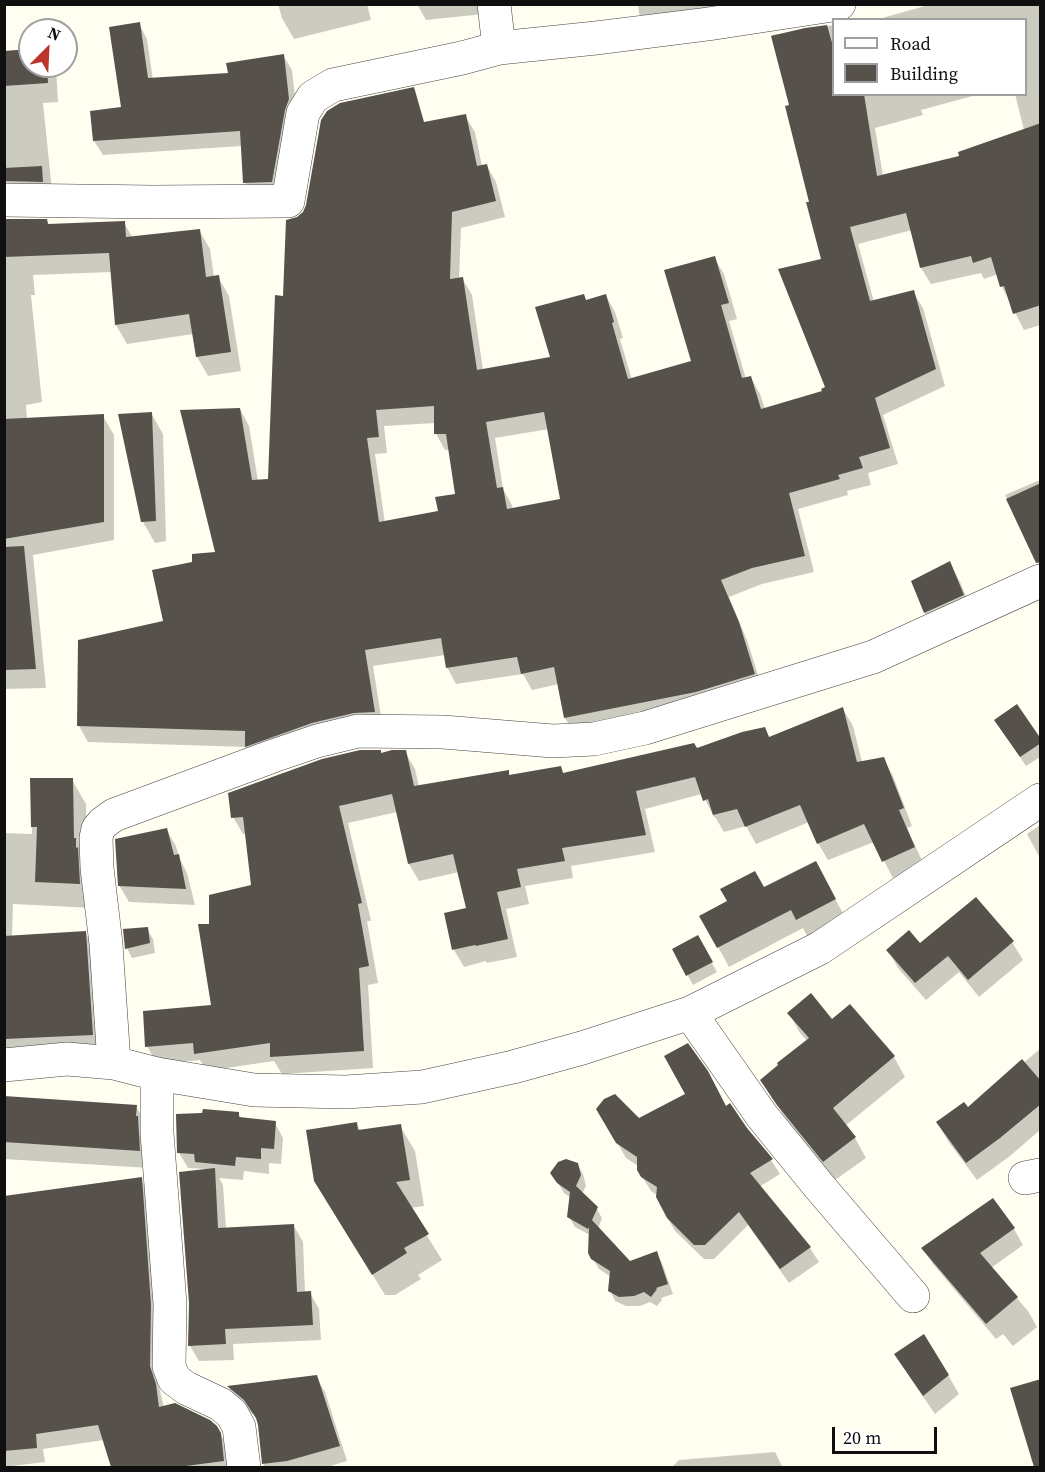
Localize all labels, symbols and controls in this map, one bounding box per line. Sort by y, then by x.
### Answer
north arrow [18,18,78,78]
legend [832,18,1027,96]
text: N [45,21,64,46]
text: Road [890,31,931,56]
text: Building [890,61,958,86]
scale bar [835,1415,940,1453]
text: 20 m [843,1425,881,1450]

